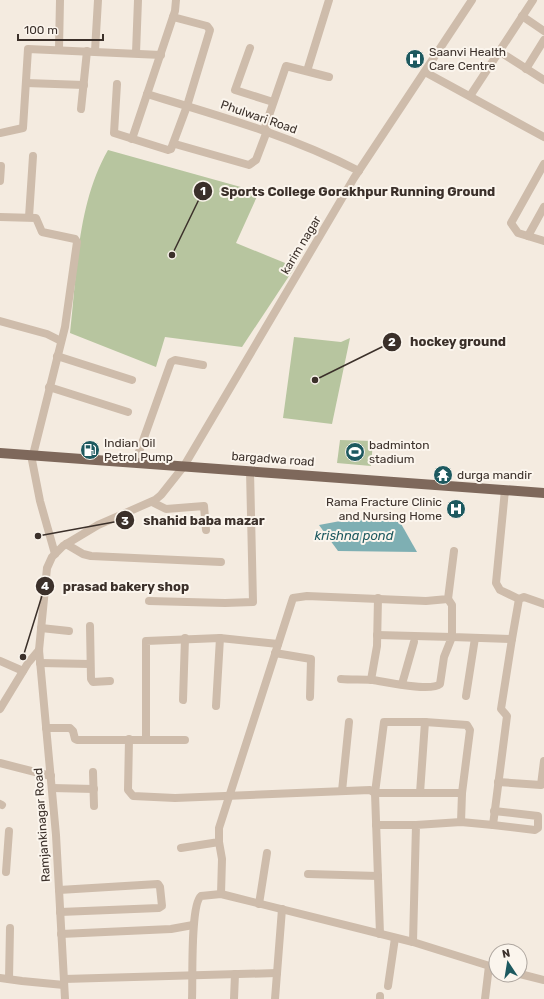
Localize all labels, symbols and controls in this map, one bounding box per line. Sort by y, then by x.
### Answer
scale bar [18,16,103,42]
text: 100 m [24,23,58,37]
place label: Saanvi Health Care Centre [429,45,506,73]
hospital icon: Saanvi Health Care Centre [404,48,426,70]
street label: Phulwari Road [219,97,299,137]
callout: Sports College Gorakhpur Running Ground [193,179,503,204]
text: 1 [200,184,206,198]
text: Sports College Gorakhpur Running Ground [221,184,495,199]
street label: karim nagar [278,213,324,277]
callout: hockey ground [382,329,514,354]
text: hockey ground [410,334,506,349]
text: 2 [388,335,396,349]
place label: Indian Oil Petrol Pump [104,436,173,464]
place label: badminton stadium [369,438,430,466]
fuel station icon: Indian Oil Petrol Pump [79,439,101,461]
sports icon: badminton stadium [344,441,366,463]
street label: bargadwa road [231,449,315,469]
temple icon: durga mandir [432,464,454,486]
place label: durga mandir [457,468,532,482]
place label: Rama Fracture Clinic and Nursing Home [326,495,442,523]
hospital icon: Rama Fracture Clinic and Nursing Home [445,498,467,520]
callout: shahid baba mazar [115,508,272,533]
text: shahid baba mazar [143,513,265,528]
text: 3 [121,514,129,528]
water label: krishna pond [315,528,394,543]
callout: prasad bakery shop [35,573,197,598]
text: 4 [41,579,49,593]
text: prasad bakery shop [63,579,189,594]
street label: Ramjankinagar Road [31,767,53,883]
north arrow [488,943,528,983]
text: N [501,947,511,961]

